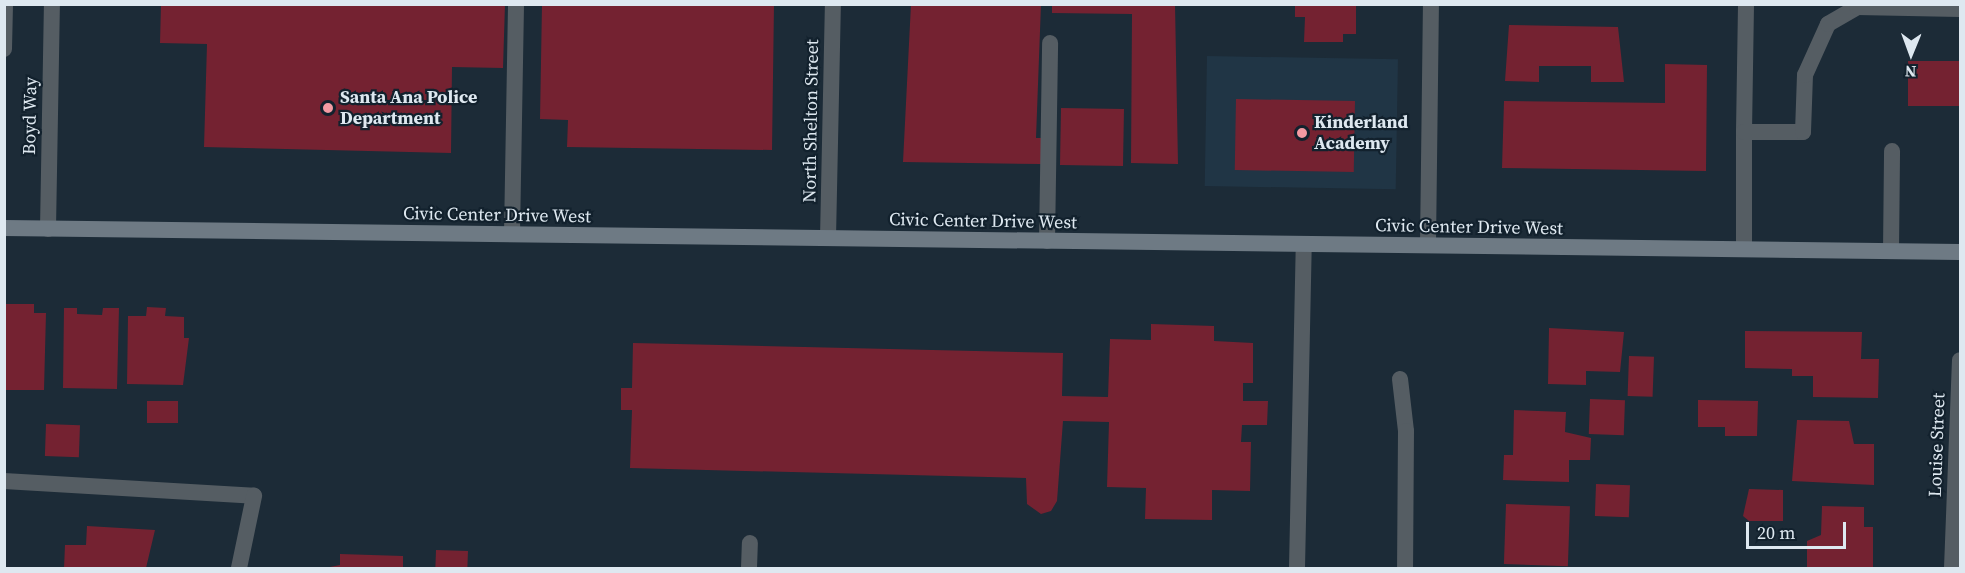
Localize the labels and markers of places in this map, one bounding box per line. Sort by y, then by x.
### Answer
place label: Santa Ana Police Department [340,87,477,130]
marker: Santa Ana Police Department [321,101,335,115]
place label: Kinderland Academy [1314,112,1408,154]
marker: Kinderland Academy [1295,126,1309,140]

